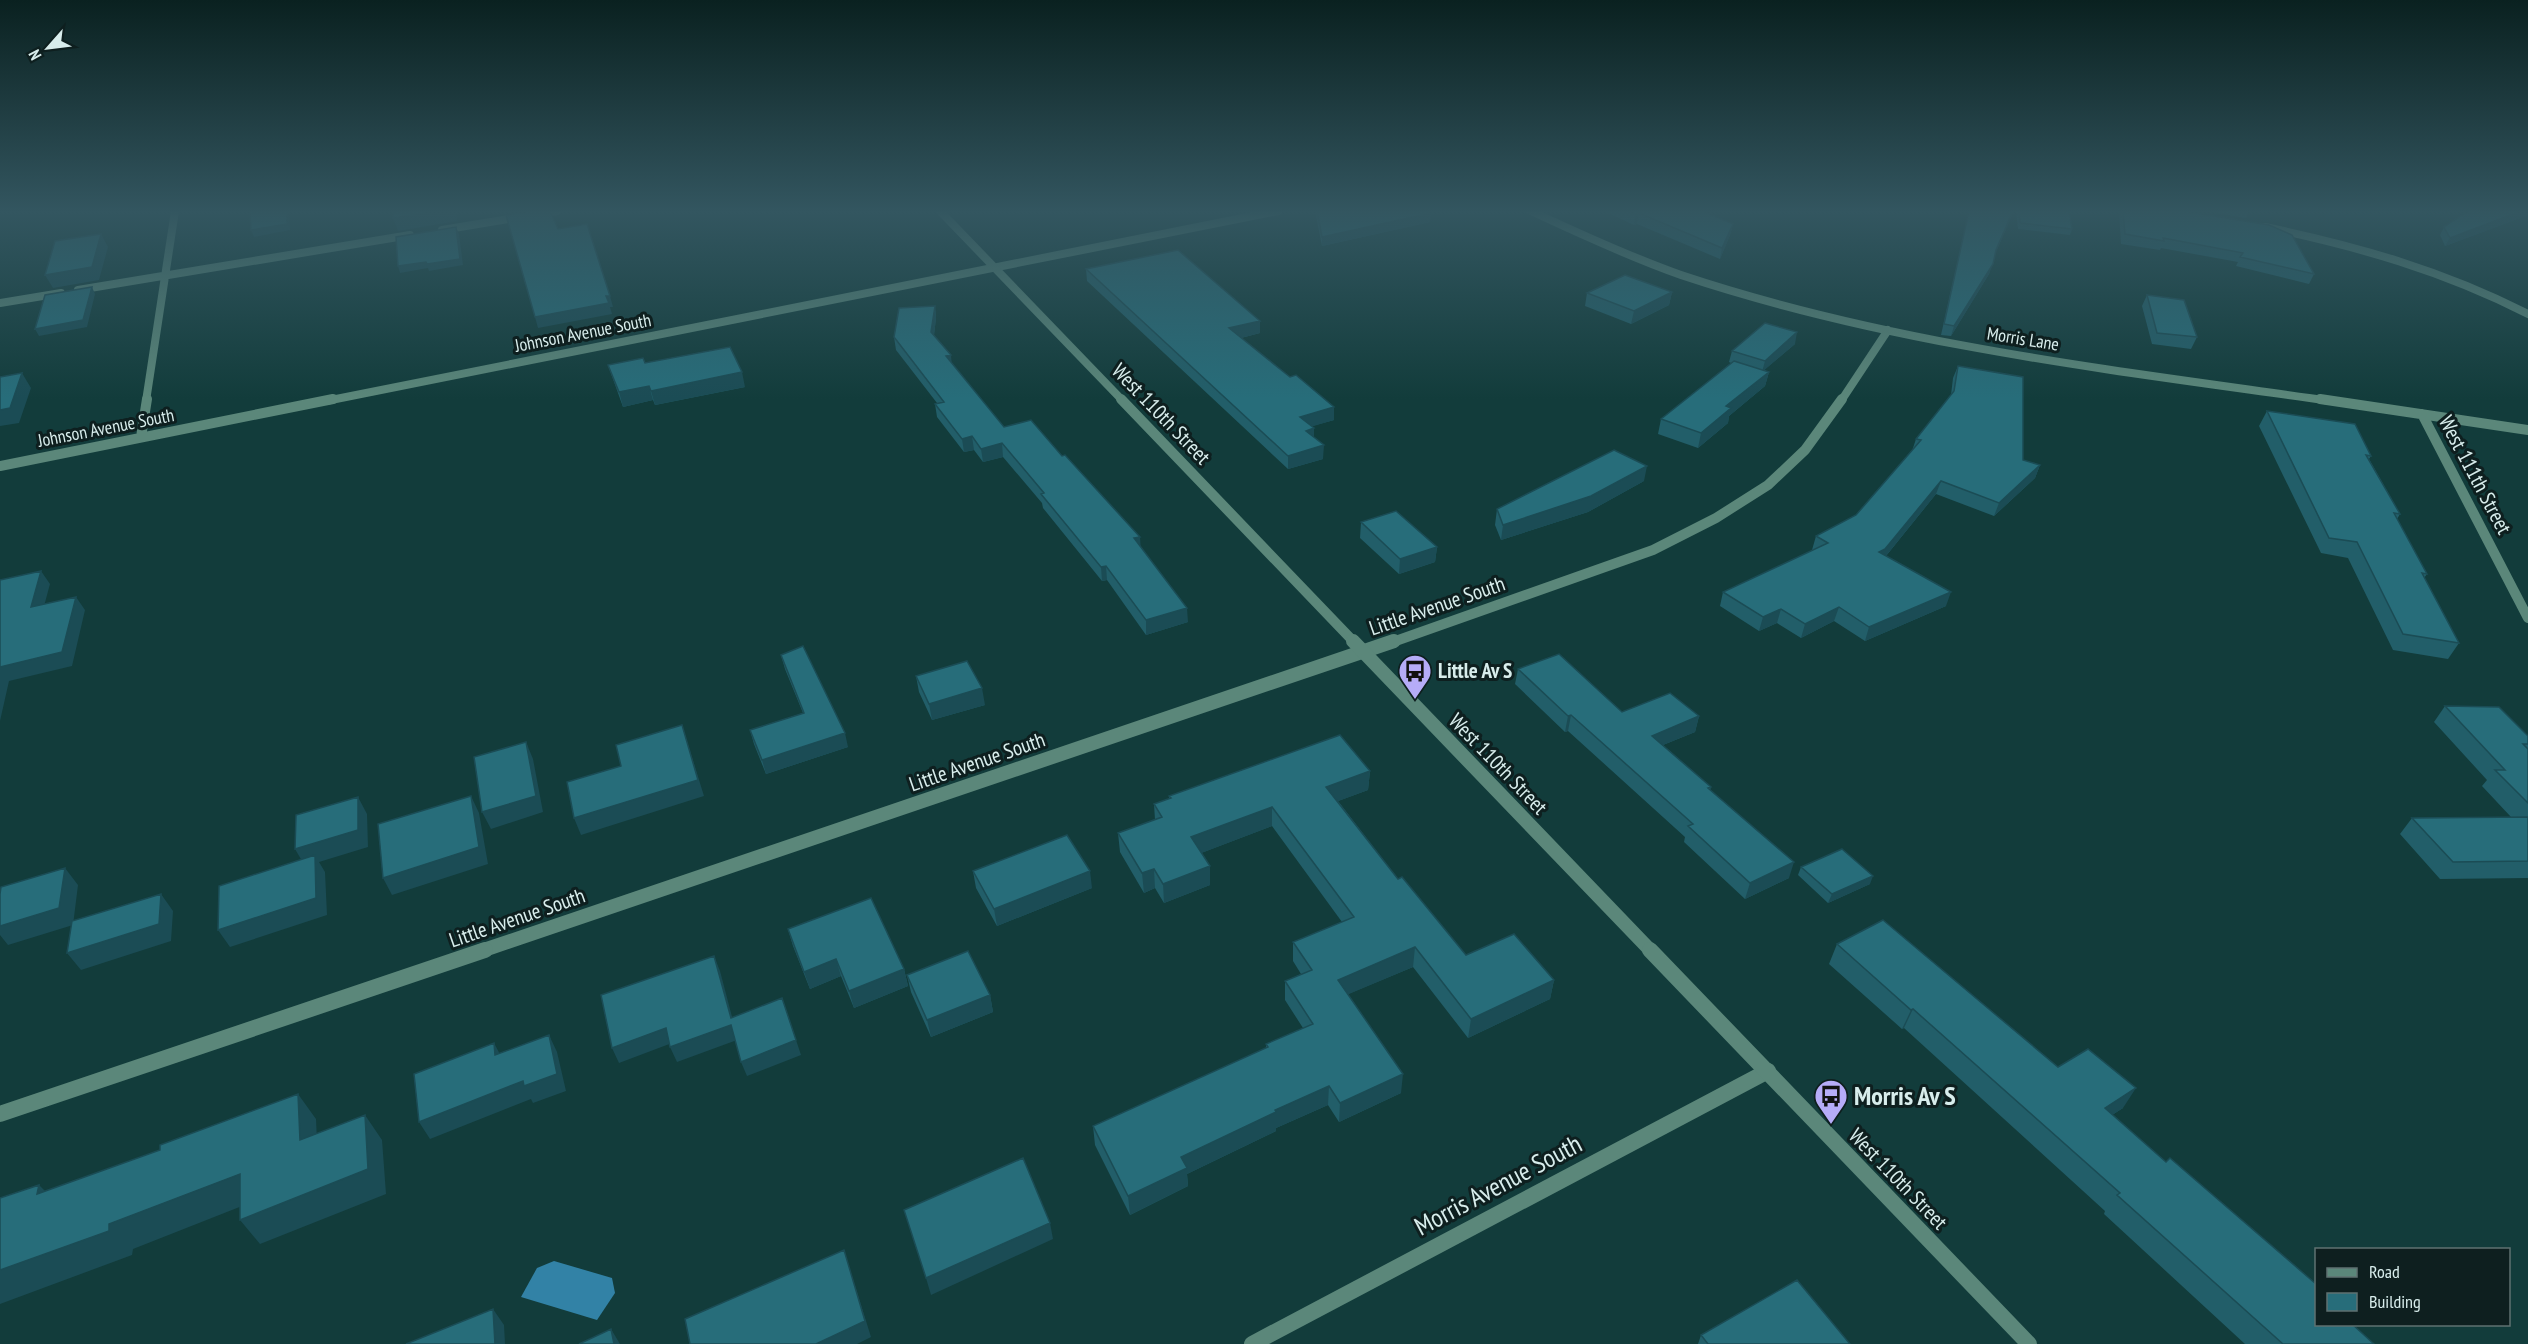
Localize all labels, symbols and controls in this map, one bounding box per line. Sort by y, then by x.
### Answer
north arrow [18,18,78,78]
text: N [24,47,46,64]
street label: Johnson Avenue South [512,308,653,357]
street label: Morris Lane [1985,321,2061,356]
street label: West 110th Street [1106,357,1217,470]
street label: Johnson Avenue South [35,403,176,452]
street label: West 111th Street [2433,411,2518,539]
street label: Little Avenue South [1365,570,1508,641]
bus stop icon: Little Av S [1397,653,1433,700]
place label: Little Av S [1438,657,1512,684]
street label: West 110th Street [1443,707,1554,820]
street label: Little Avenue South [905,726,1048,797]
street label: Little Avenue South [445,882,588,953]
bus stop icon: Morris Av S [1813,1078,1849,1125]
place label: Morris Av S [1854,1079,1956,1112]
street label: West 110th Street [1843,1122,1954,1235]
street label: Morris Avenue South [1408,1127,1587,1243]
legend [2315,1248,2510,1326]
text: Road [2369,1260,2400,1283]
text: Building [2369,1290,2421,1313]

